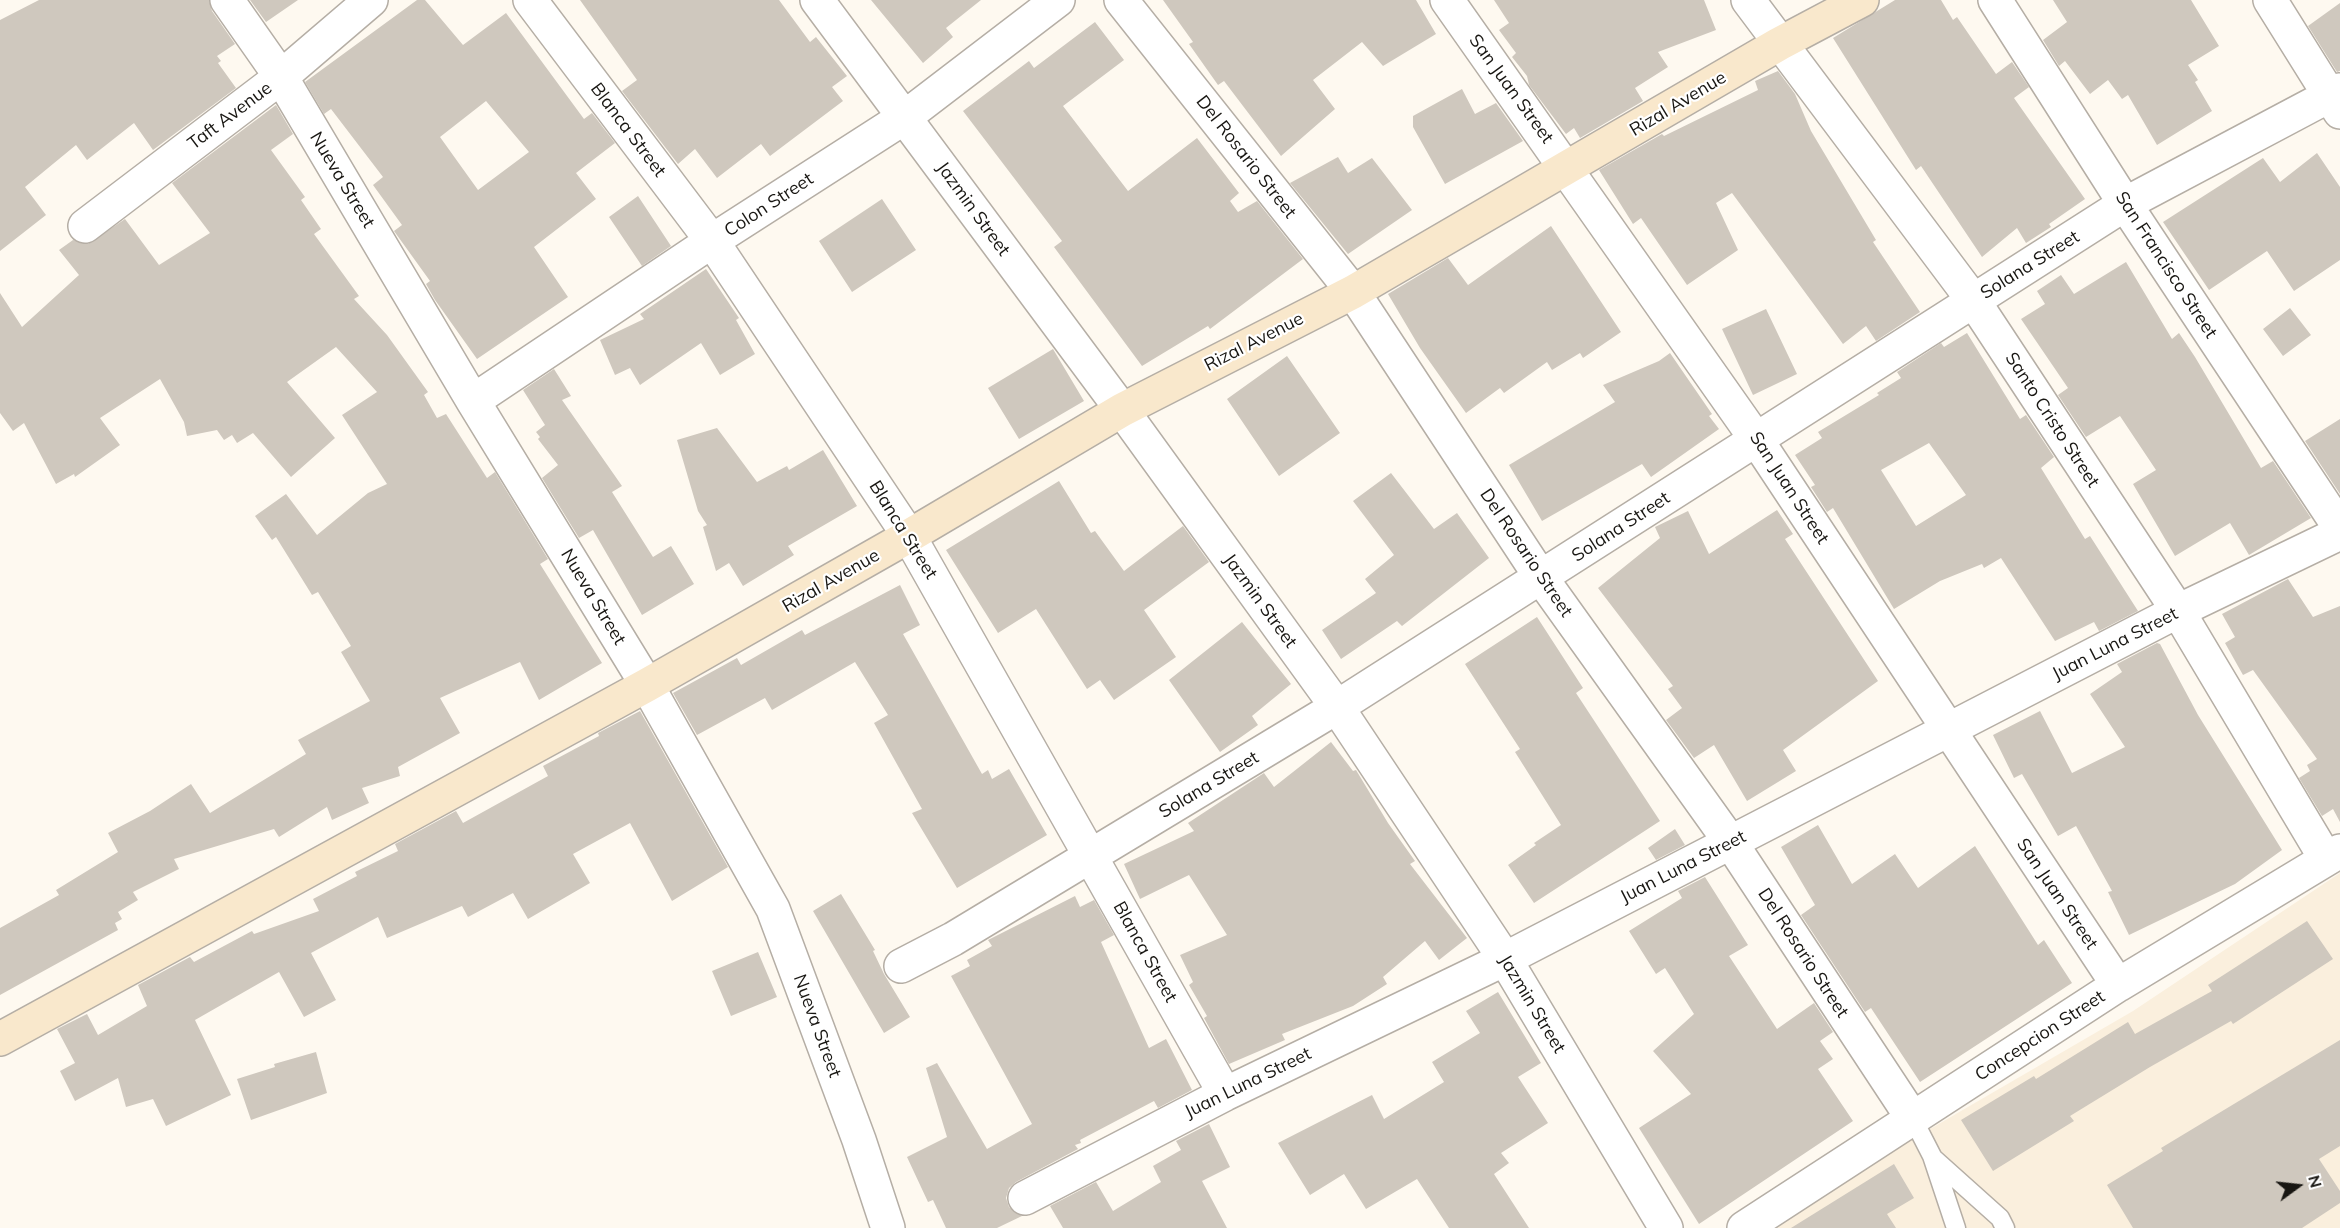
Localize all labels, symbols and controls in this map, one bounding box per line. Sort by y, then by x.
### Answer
street label: San Juan Street [1464,30,1558,148]
street label: Rizal Avenue [1626,67,1730,141]
street label: Taft Avenue [184,77,276,155]
street label: Blanca Street [586,79,670,181]
street label: Del Rosario Street [1191,91,1301,223]
street label: Nueva Street [305,128,379,232]
street label: Jazmin Street [932,158,1014,260]
street label: Colon Street [721,168,817,242]
street label: San Francisco Street [2110,188,2222,342]
street label: Solana Street [1977,226,2083,304]
street label: Rizal Avenue [1201,308,1307,376]
street label: Santo Cristo Street [2000,348,2104,492]
street label: San Juan Street [1745,428,1833,548]
street label: Blanca Street [864,477,942,583]
street label: Del Rosario Street [1475,485,1577,621]
street label: Solana Street [1568,487,1674,567]
street label: Nueva Street [556,545,630,649]
street label: Rizal Avenue [779,545,883,617]
street label: Jazmin Street [1219,550,1301,652]
street label: Juan Luna Street [2049,603,2181,685]
street label: Solana Street [1155,747,1263,823]
street label: Juan Luna Street [1617,826,1749,908]
street label: San Juan Street [2012,834,2102,954]
street label: Del Rosario Street [1753,884,1853,1022]
street label: Blanca Street [1108,898,1182,1006]
street label: Jazmin Street [1494,951,1570,1057]
street label: Nueva Street [788,971,846,1081]
street label: Concepcion Street [1971,986,2109,1086]
street label: Juan Luna Street [1181,1043,1315,1123]
north arrow [2268,1156,2328,1216]
text: N [2304,1173,2327,1190]

